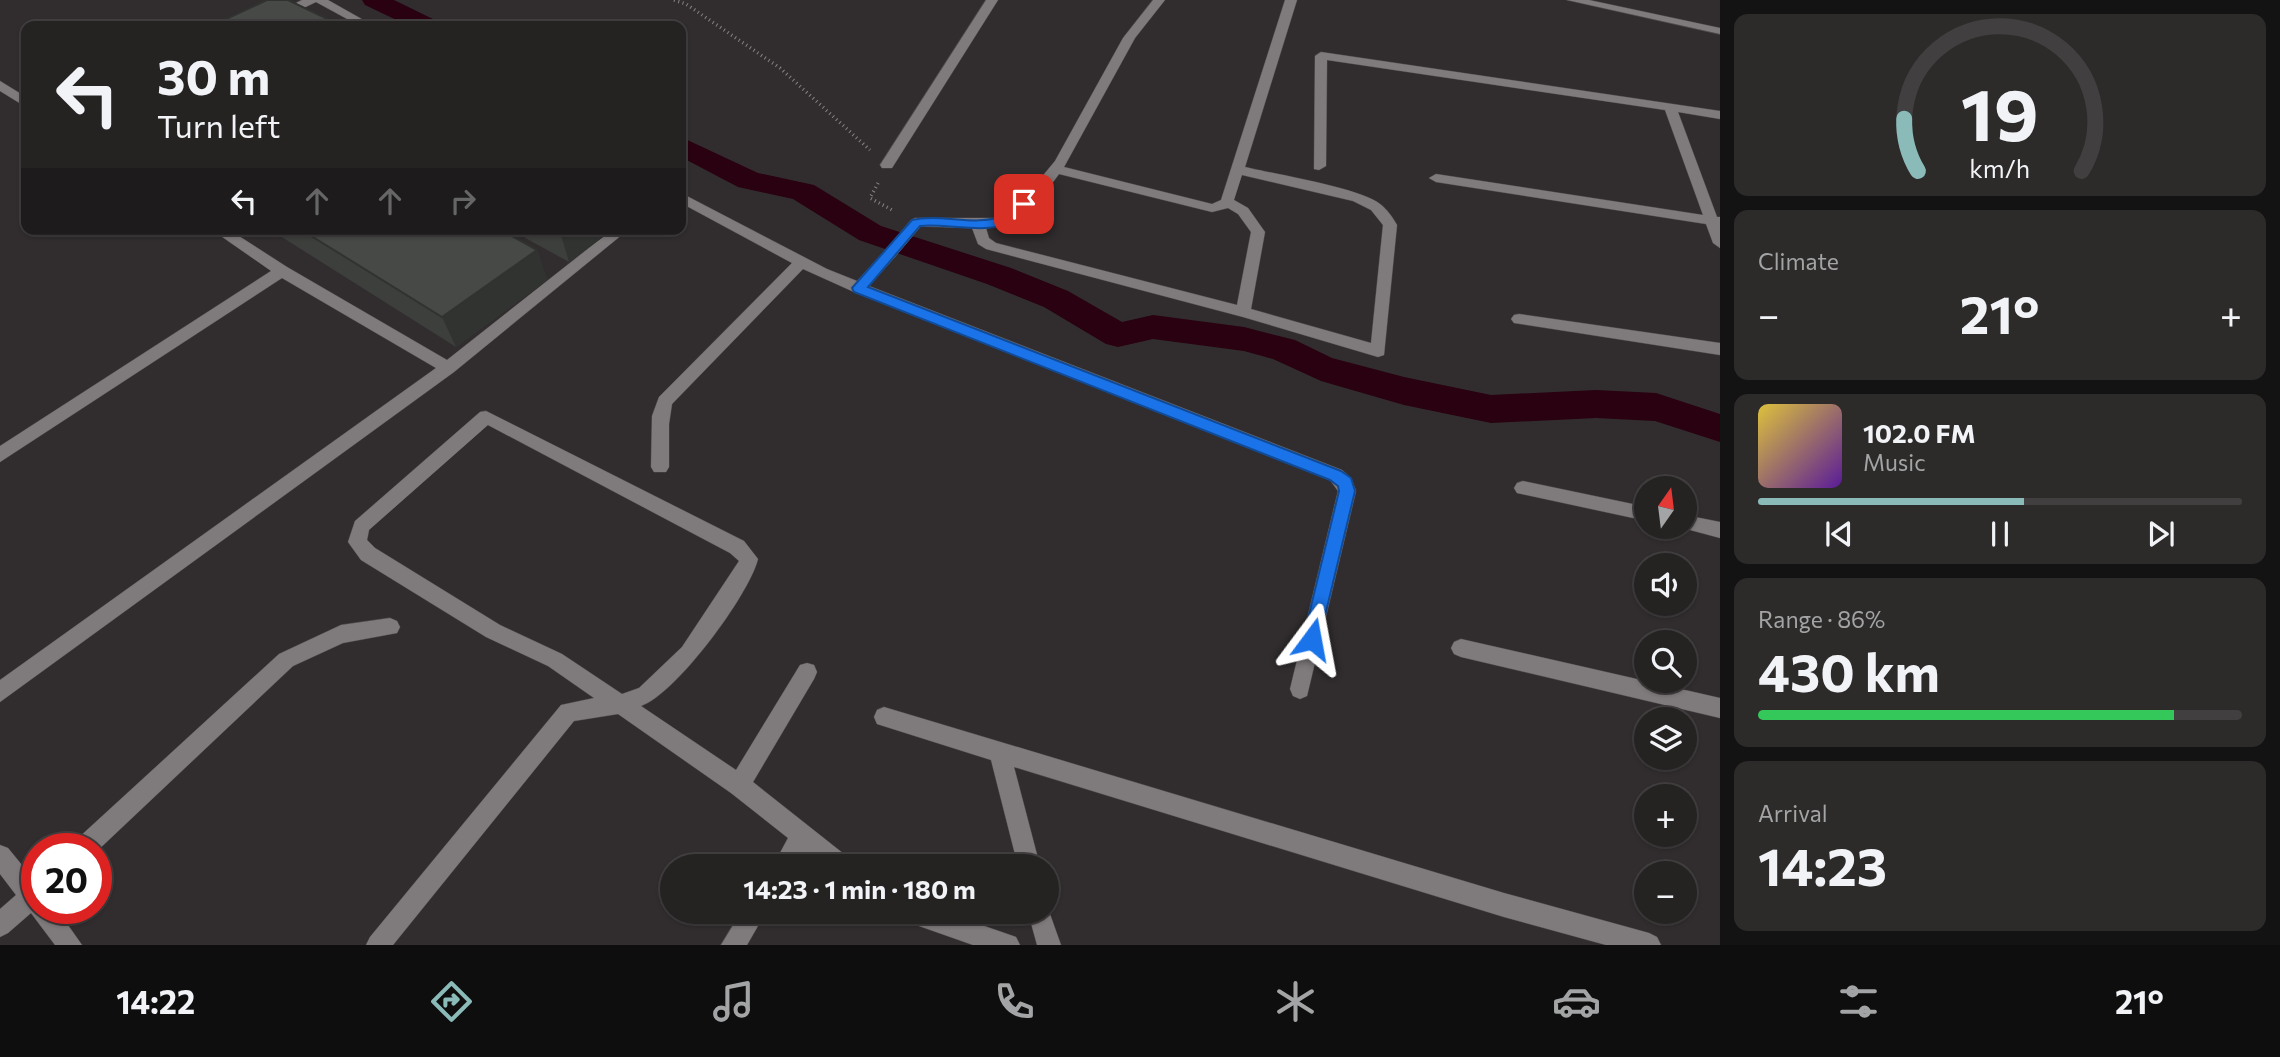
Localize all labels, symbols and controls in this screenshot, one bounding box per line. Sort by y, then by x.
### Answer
text: 30 m [157,45,270,105]
icon: left [42,49,133,140]
text: 19 [1961,67,2039,156]
text: Turn left [157,105,281,145]
text: km/h [1970,153,2030,183]
pin [994,174,1054,234]
icon: left [225,182,263,220]
icon: ahead [298,182,336,220]
icon: ahead [371,182,409,220]
icon: right [444,182,482,220]
icon: arrive [1005,185,1043,223]
text: Climate [1758,247,1839,275]
text: 21° [1960,281,2039,345]
text: − [1758,290,1780,337]
text: + [2220,290,2242,337]
text: 102.0 FM [1863,417,1976,448]
text: Music [1863,448,1926,476]
north arrow [1634,476,1698,539]
map controls [1634,476,1697,924]
icon: previous [1820,515,1858,553]
icon: pause [1981,515,2019,553]
icon: next [2142,515,2180,553]
button: sound [1634,553,1697,616]
position arrow [1275,602,1349,676]
text: Range · 86% [1758,605,1885,633]
button: search [1634,630,1697,693]
text: 430 km [1758,639,1940,703]
button: layers [1634,707,1697,770]
button: + [1634,784,1697,847]
text: Arrival [1758,799,1828,827]
speed limit sign: 20 [21,833,112,924]
text: 14:23 [1758,833,1887,897]
button: − [1634,861,1697,924]
text: 14:23 · 1 min · 180 m [743,873,976,904]
icon: directions [427,977,476,1026]
icon: music [709,977,758,1026]
icon: phone [990,977,1039,1026]
icon: climate [1271,977,1320,1026]
icon: car [1552,977,1601,1026]
icon: filters [1834,977,1883,1026]
text: 14:22 [116,981,195,1021]
text: 21° [2115,981,2164,1021]

